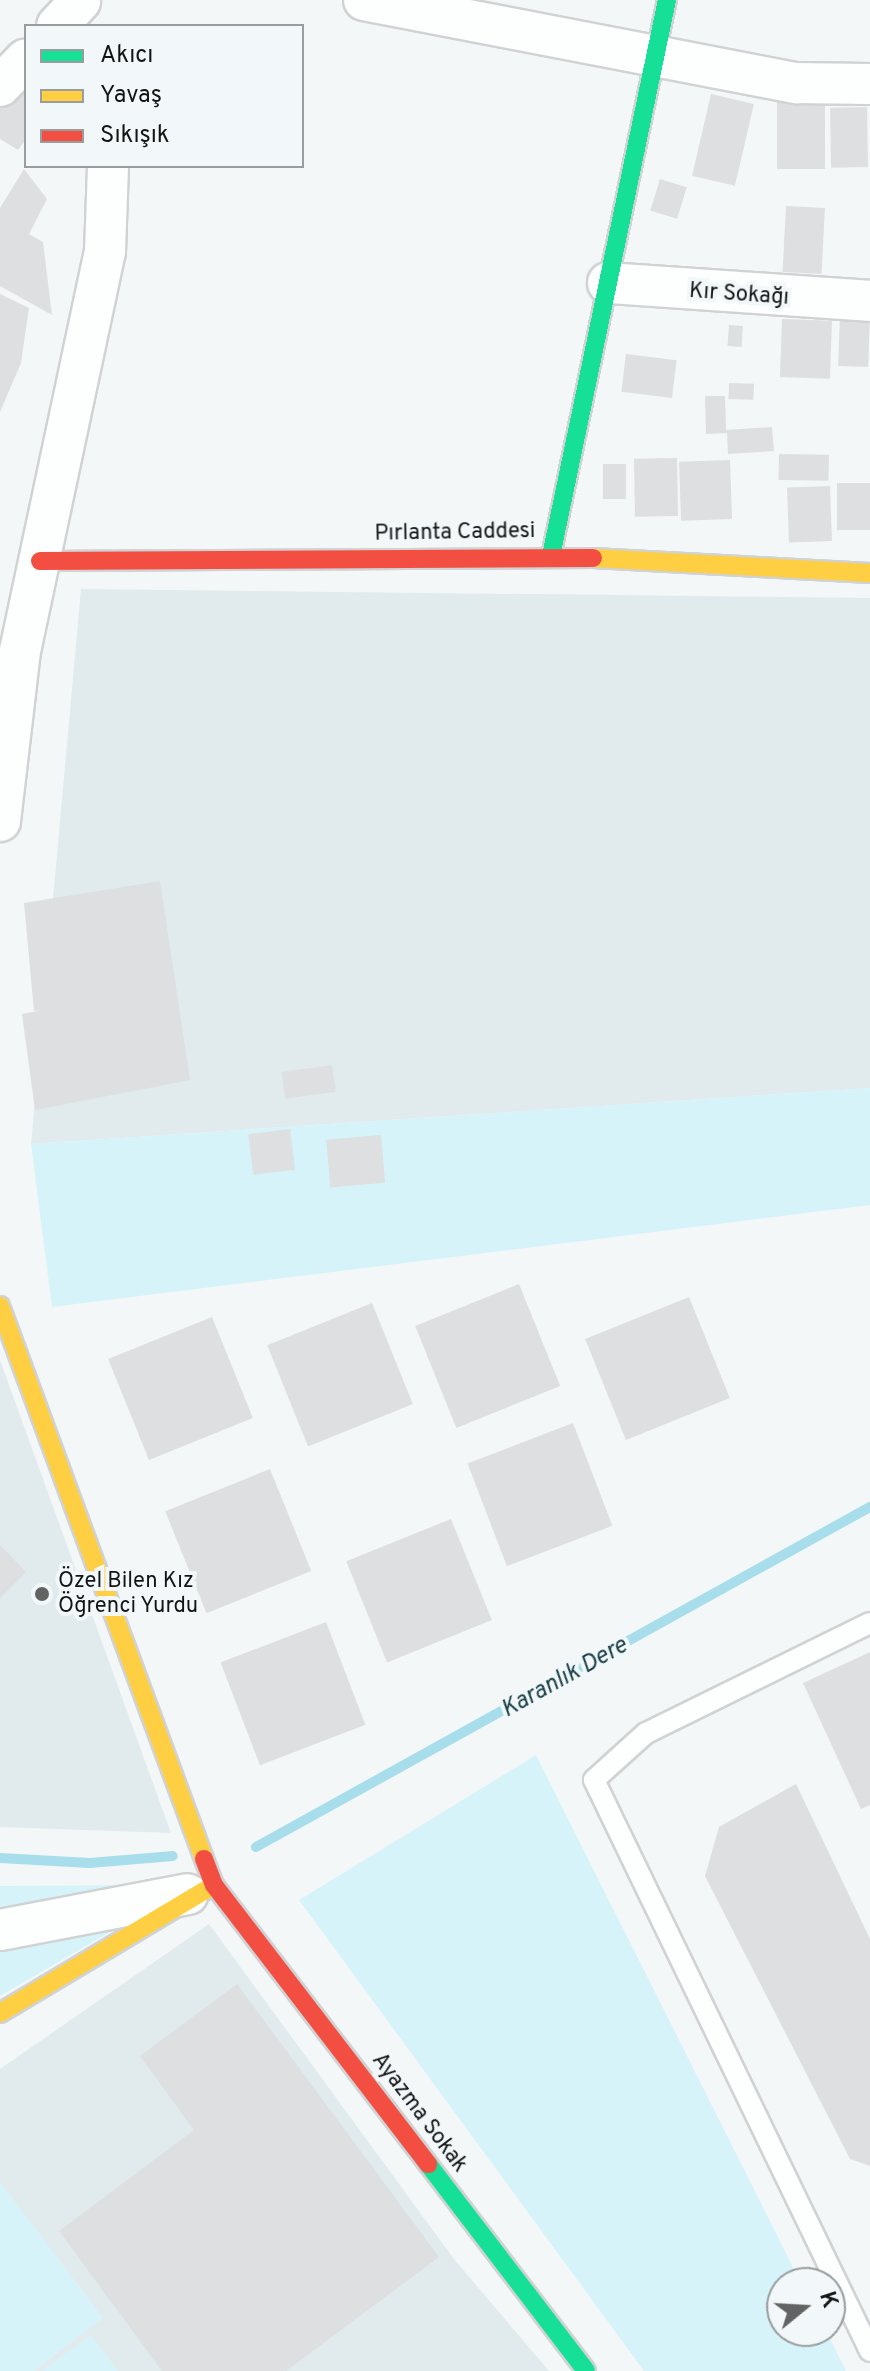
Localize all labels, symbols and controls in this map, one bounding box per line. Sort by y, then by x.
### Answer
legend [24,24,304,168]
text: Akıcı [100,41,153,71]
text: Yavaş [100,81,162,111]
text: Sıkışık [100,121,170,151]
street label: Kır Sokağı [688,278,790,312]
street label: Pırlanta Caddesi [374,518,536,548]
place label: Özel Bilen Kız Öğrenci Yurdu [58,1568,199,1620]
marker: Özel Bilen Kız Öğrenci Yurdu [33,1585,51,1603]
water label: Karanlık Dere [497,1633,633,1725]
street label: Ayazma Sokak [366,2048,472,2178]
north arrow [766,2267,846,2347]
text: K [812,2288,843,2312]

